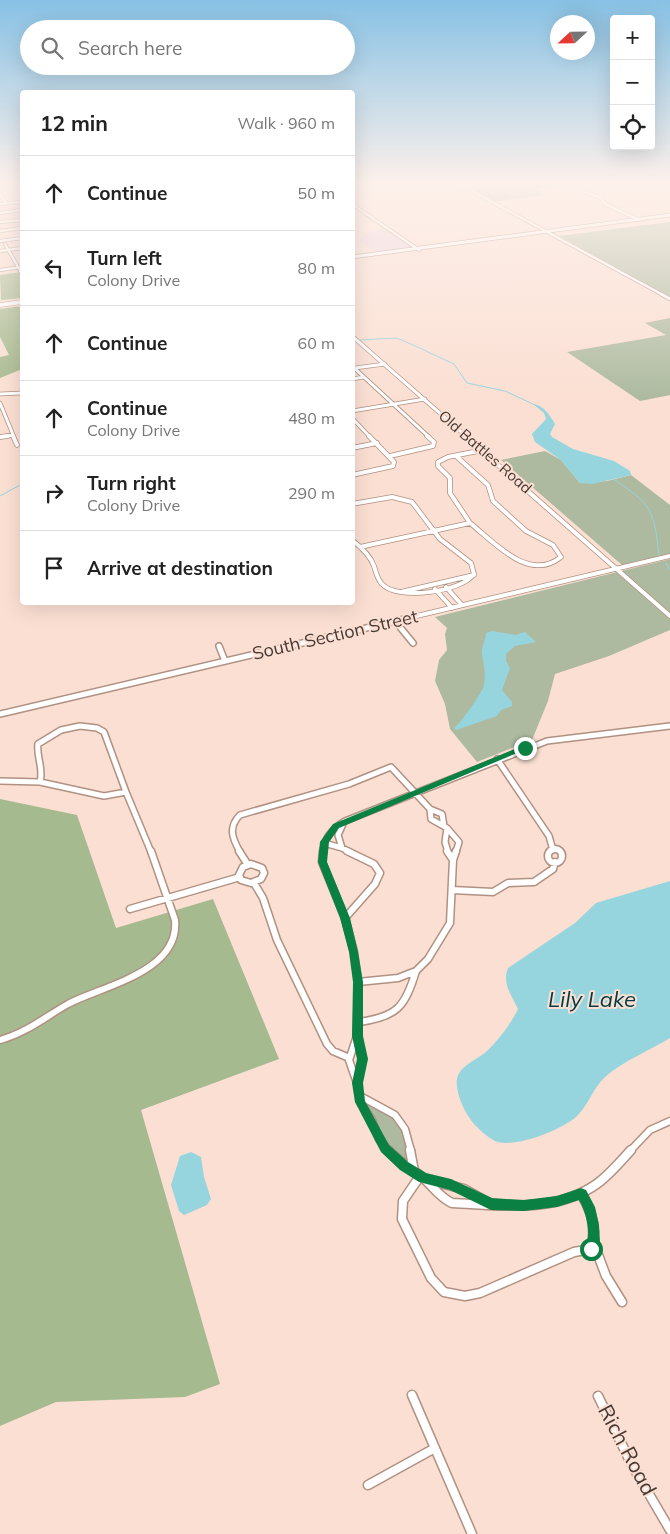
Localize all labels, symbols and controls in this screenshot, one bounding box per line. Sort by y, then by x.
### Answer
north arrow [550,15,595,60]
map controls [610,15,655,150]
button: + [610,15,655,60]
search box [20,20,355,75]
icon: search [38,34,66,62]
text: Search here [78,36,182,60]
button: − [610,60,655,105]
button: locate [610,105,655,150]
text: 12 min [40,110,108,136]
text: Walk · 960 m [237,113,335,133]
icon: ahead [40,179,68,207]
text: Continue [87,181,167,205]
text: 50 m [298,183,335,203]
text: Turn left [87,246,162,270]
icon: left [40,254,68,282]
text: 80 m [298,258,335,278]
text: Colony Drive [87,270,180,290]
icon: ahead [40,329,68,357]
text: Continue [87,331,167,355]
text: 60 m [298,333,335,353]
text: Continue [87,396,167,420]
icon: ahead [40,404,68,432]
street label: Old Battles Road [435,406,536,497]
text: 480 m [288,408,335,428]
text: Colony Drive [87,420,180,440]
text: Turn right [87,471,176,495]
icon: right [40,479,68,507]
text: 290 m [288,483,335,503]
text: Colony Drive [87,495,180,515]
icon: arrive [40,554,68,582]
text: Arrive at destination [87,556,273,580]
street label: South Section Street [250,604,420,665]
route end [514,737,537,760]
water label: Lily Lake [548,985,636,1013]
route start [580,1238,603,1261]
street label: Rich Road [593,1400,663,1499]

